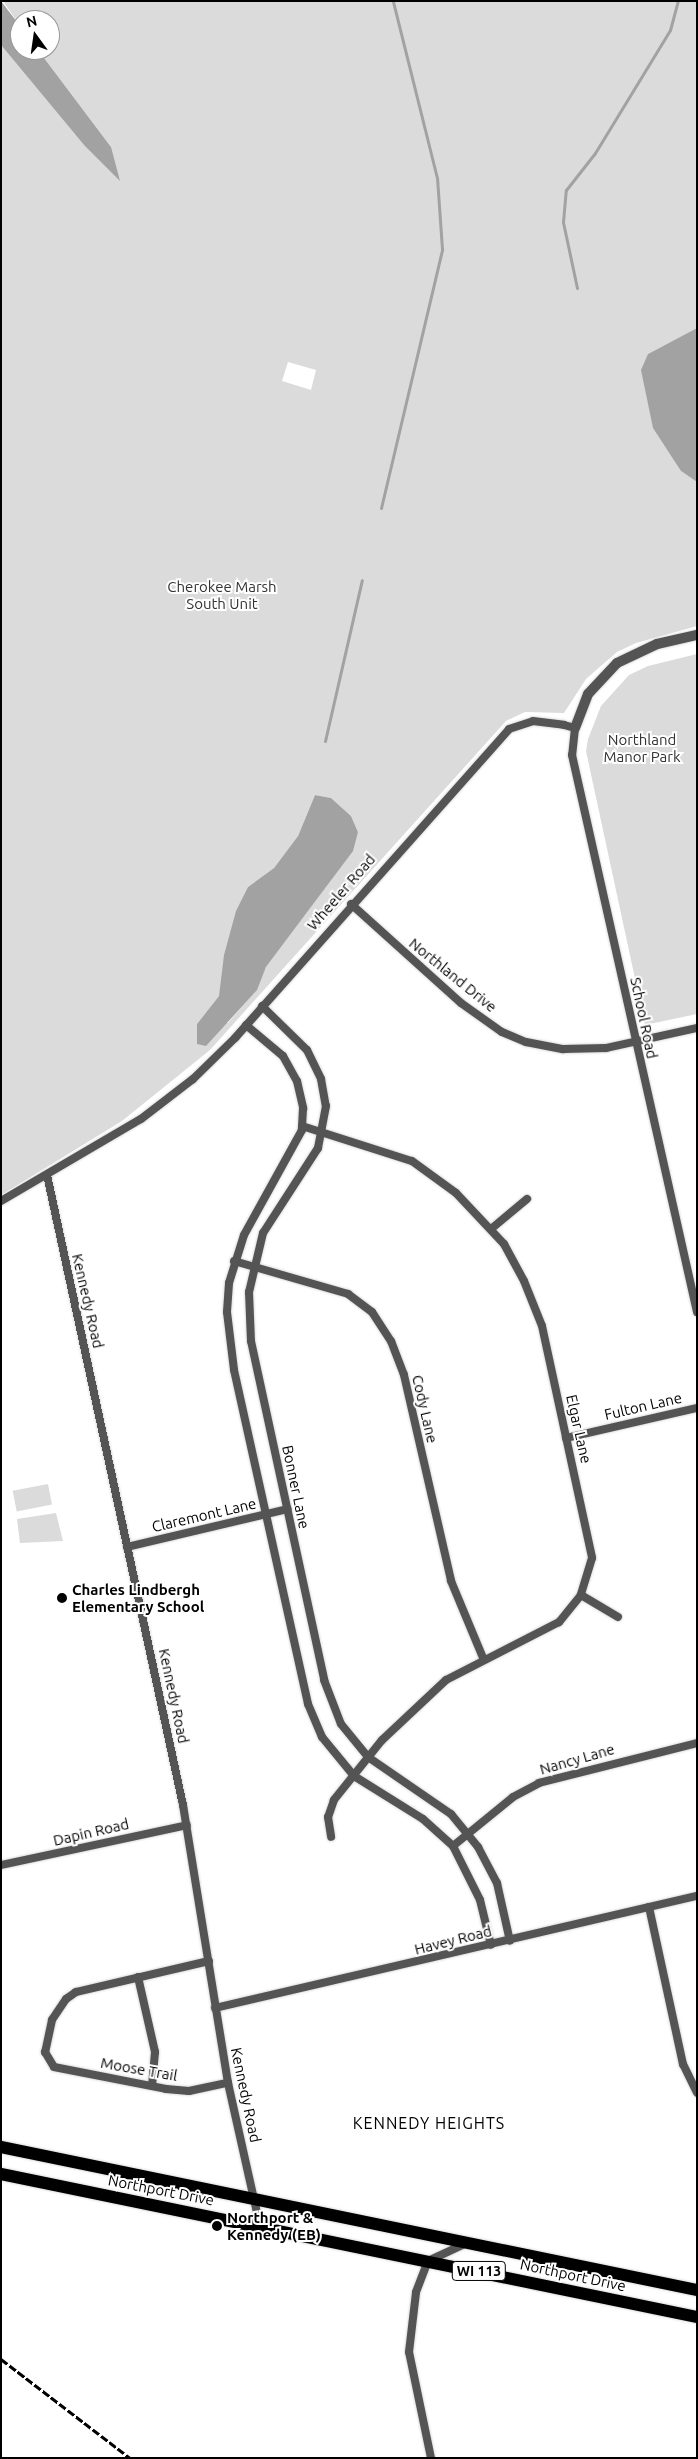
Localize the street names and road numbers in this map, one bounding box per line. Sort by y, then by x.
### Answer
street label: Wheeler Road [303,850,379,934]
street label: Northland Drive [406,934,500,1016]
street label: School Road [627,976,661,1060]
street label: Kennedy Road [68,1252,108,1350]
street label: Cody Lane [408,1373,442,1445]
street label: Fulton Lane [602,1388,684,1424]
street label: Elgar Lane [562,1393,596,1465]
street label: Bonner Lane [278,1444,314,1530]
street label: Claremont Lane [150,1494,258,1536]
street label: Kennedy Road [155,1647,193,1745]
street label: Nancy Lane [538,1740,616,1778]
street label: Dapin Road [51,1815,131,1849]
street label: Havey Road [413,1922,493,1958]
street label: Kennedy Road [227,2046,265,2144]
street label: Moose Trail [99,2053,179,2085]
street label: Northport Drive [106,2171,216,2209]
street label: Northport Drive [518,2255,628,2295]
road number: WI 113 [452,2260,506,2282]

